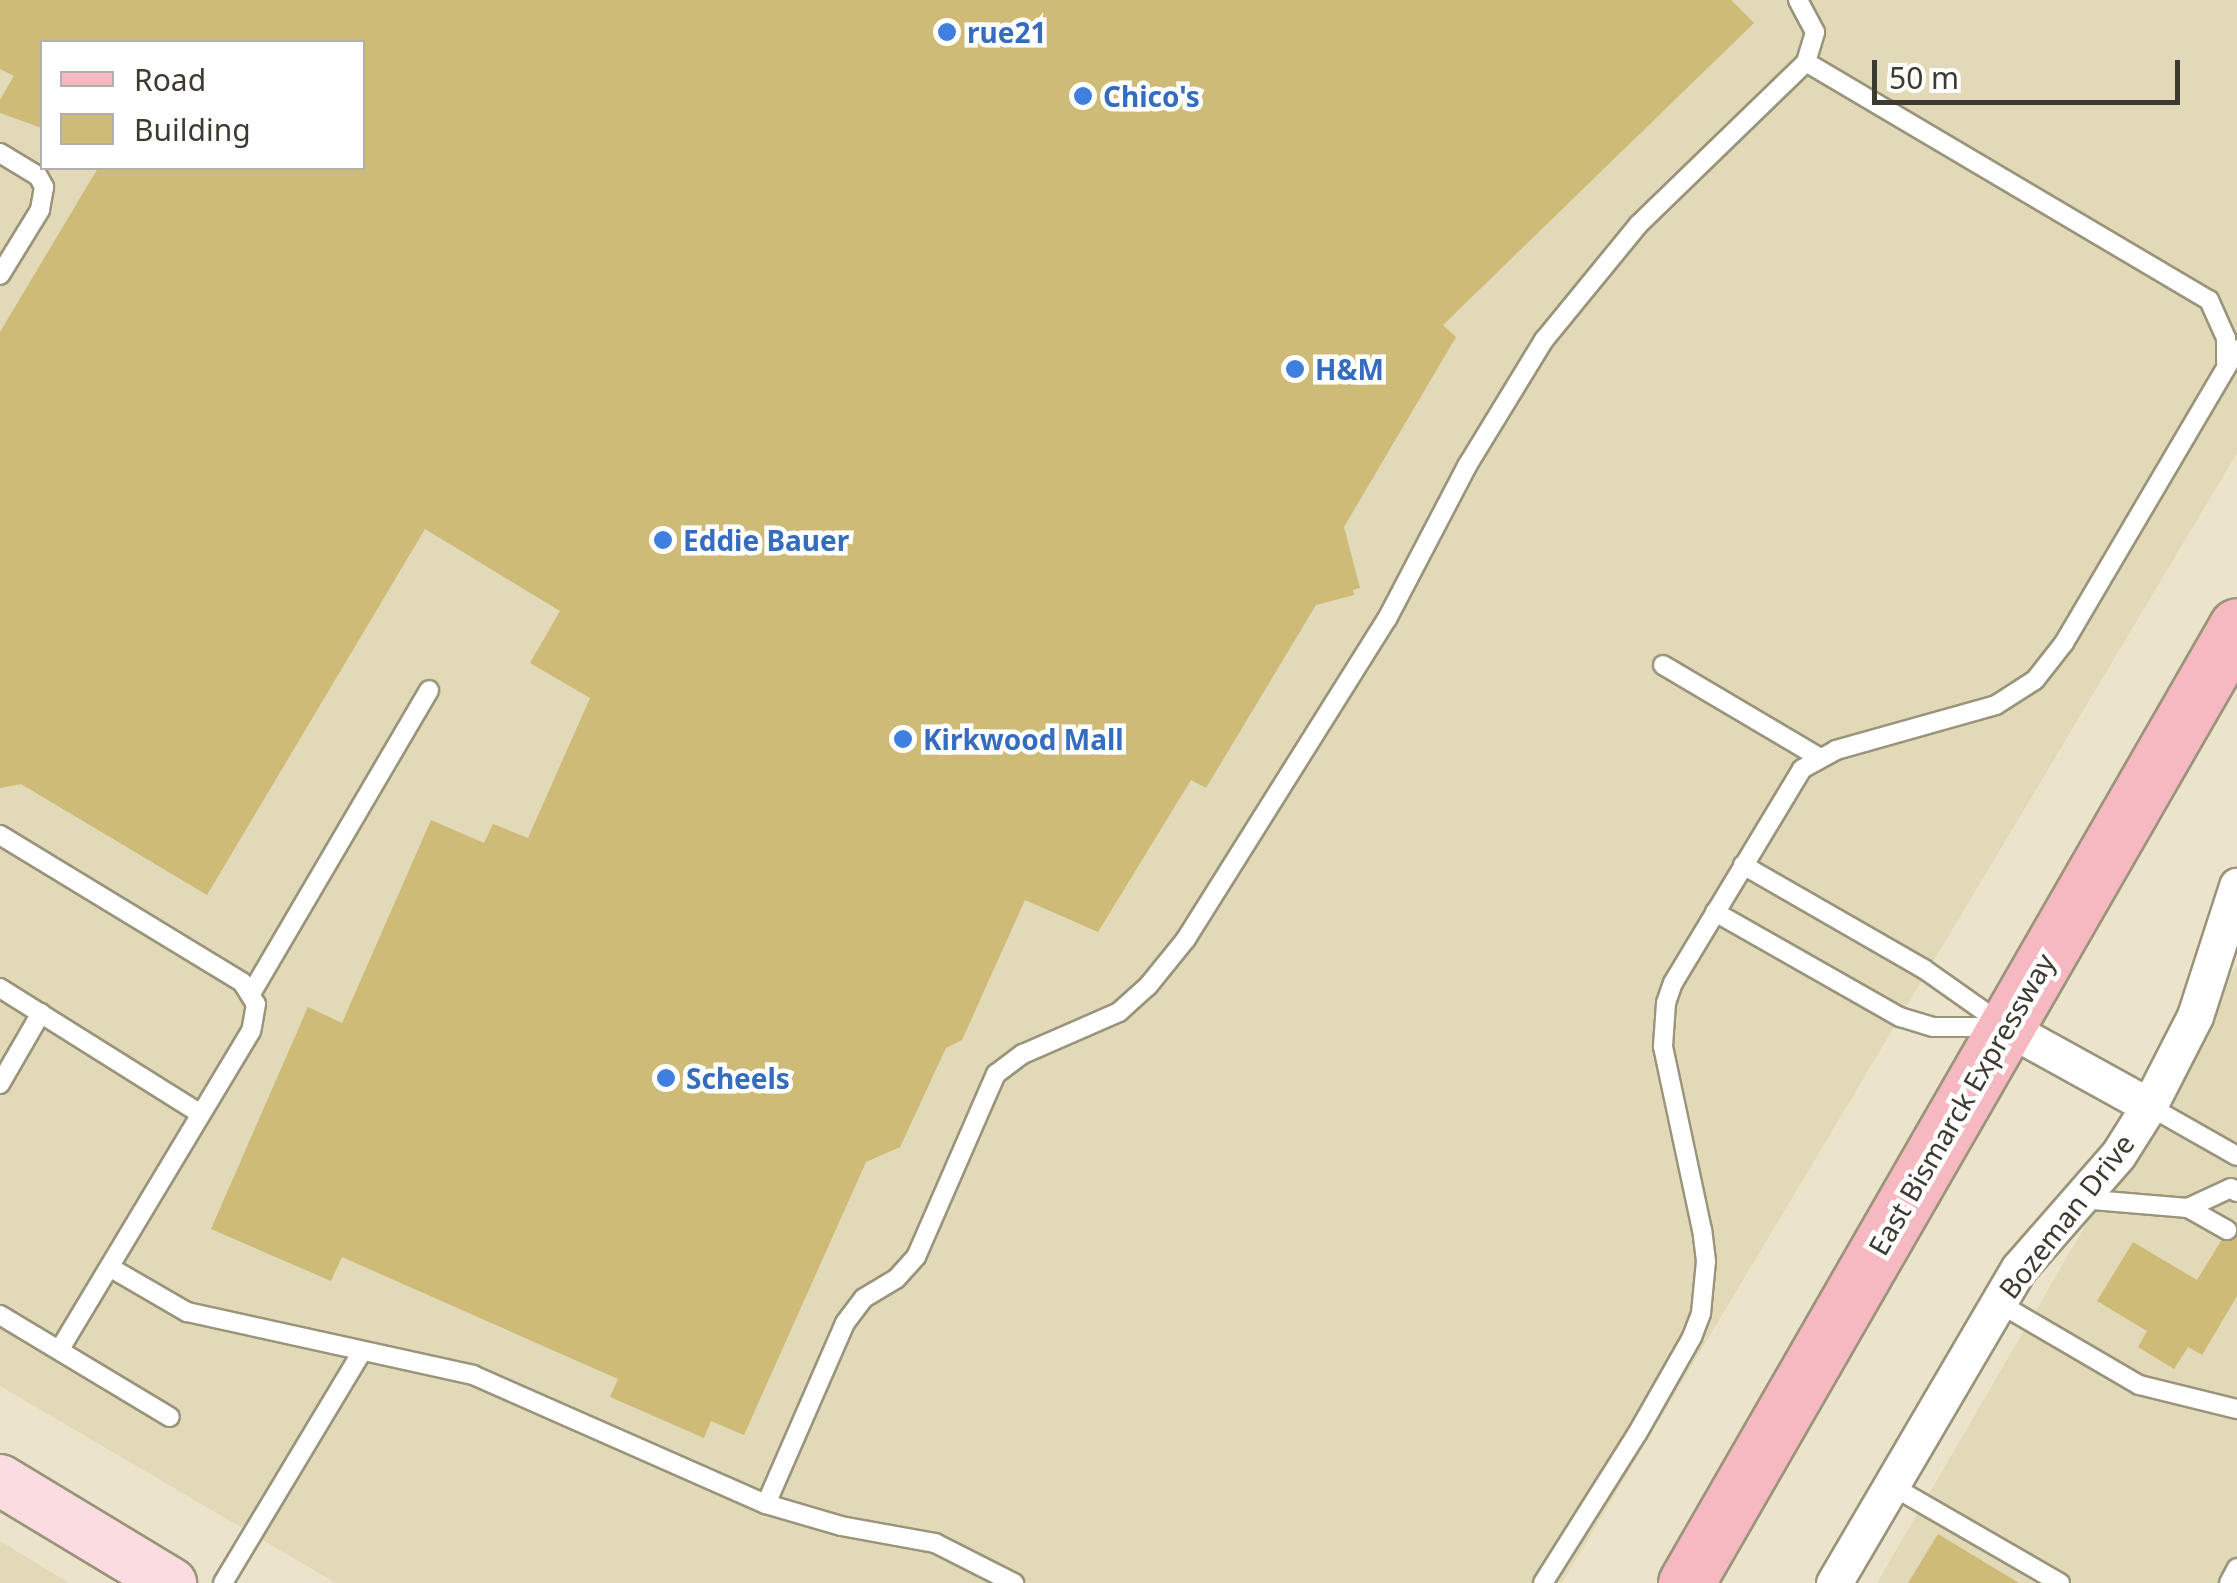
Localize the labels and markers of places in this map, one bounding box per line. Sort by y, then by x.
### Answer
place label: rue21 [967,15,1046,49]
marker: rue21 [936,21,958,43]
place label: Chico's [1103,79,1200,113]
marker: Chico's [1072,85,1094,107]
place label: H&M [1315,352,1384,386]
marker: H&M [1284,358,1306,380]
place label: Eddie Bauer [683,523,849,557]
marker: Eddie Bauer [652,529,674,551]
place label: Kirkwood Mall [923,722,1124,756]
marker: Kirkwood Mall [892,728,914,750]
place label: Scheels [686,1061,790,1095]
marker: Scheels [655,1067,677,1089]

